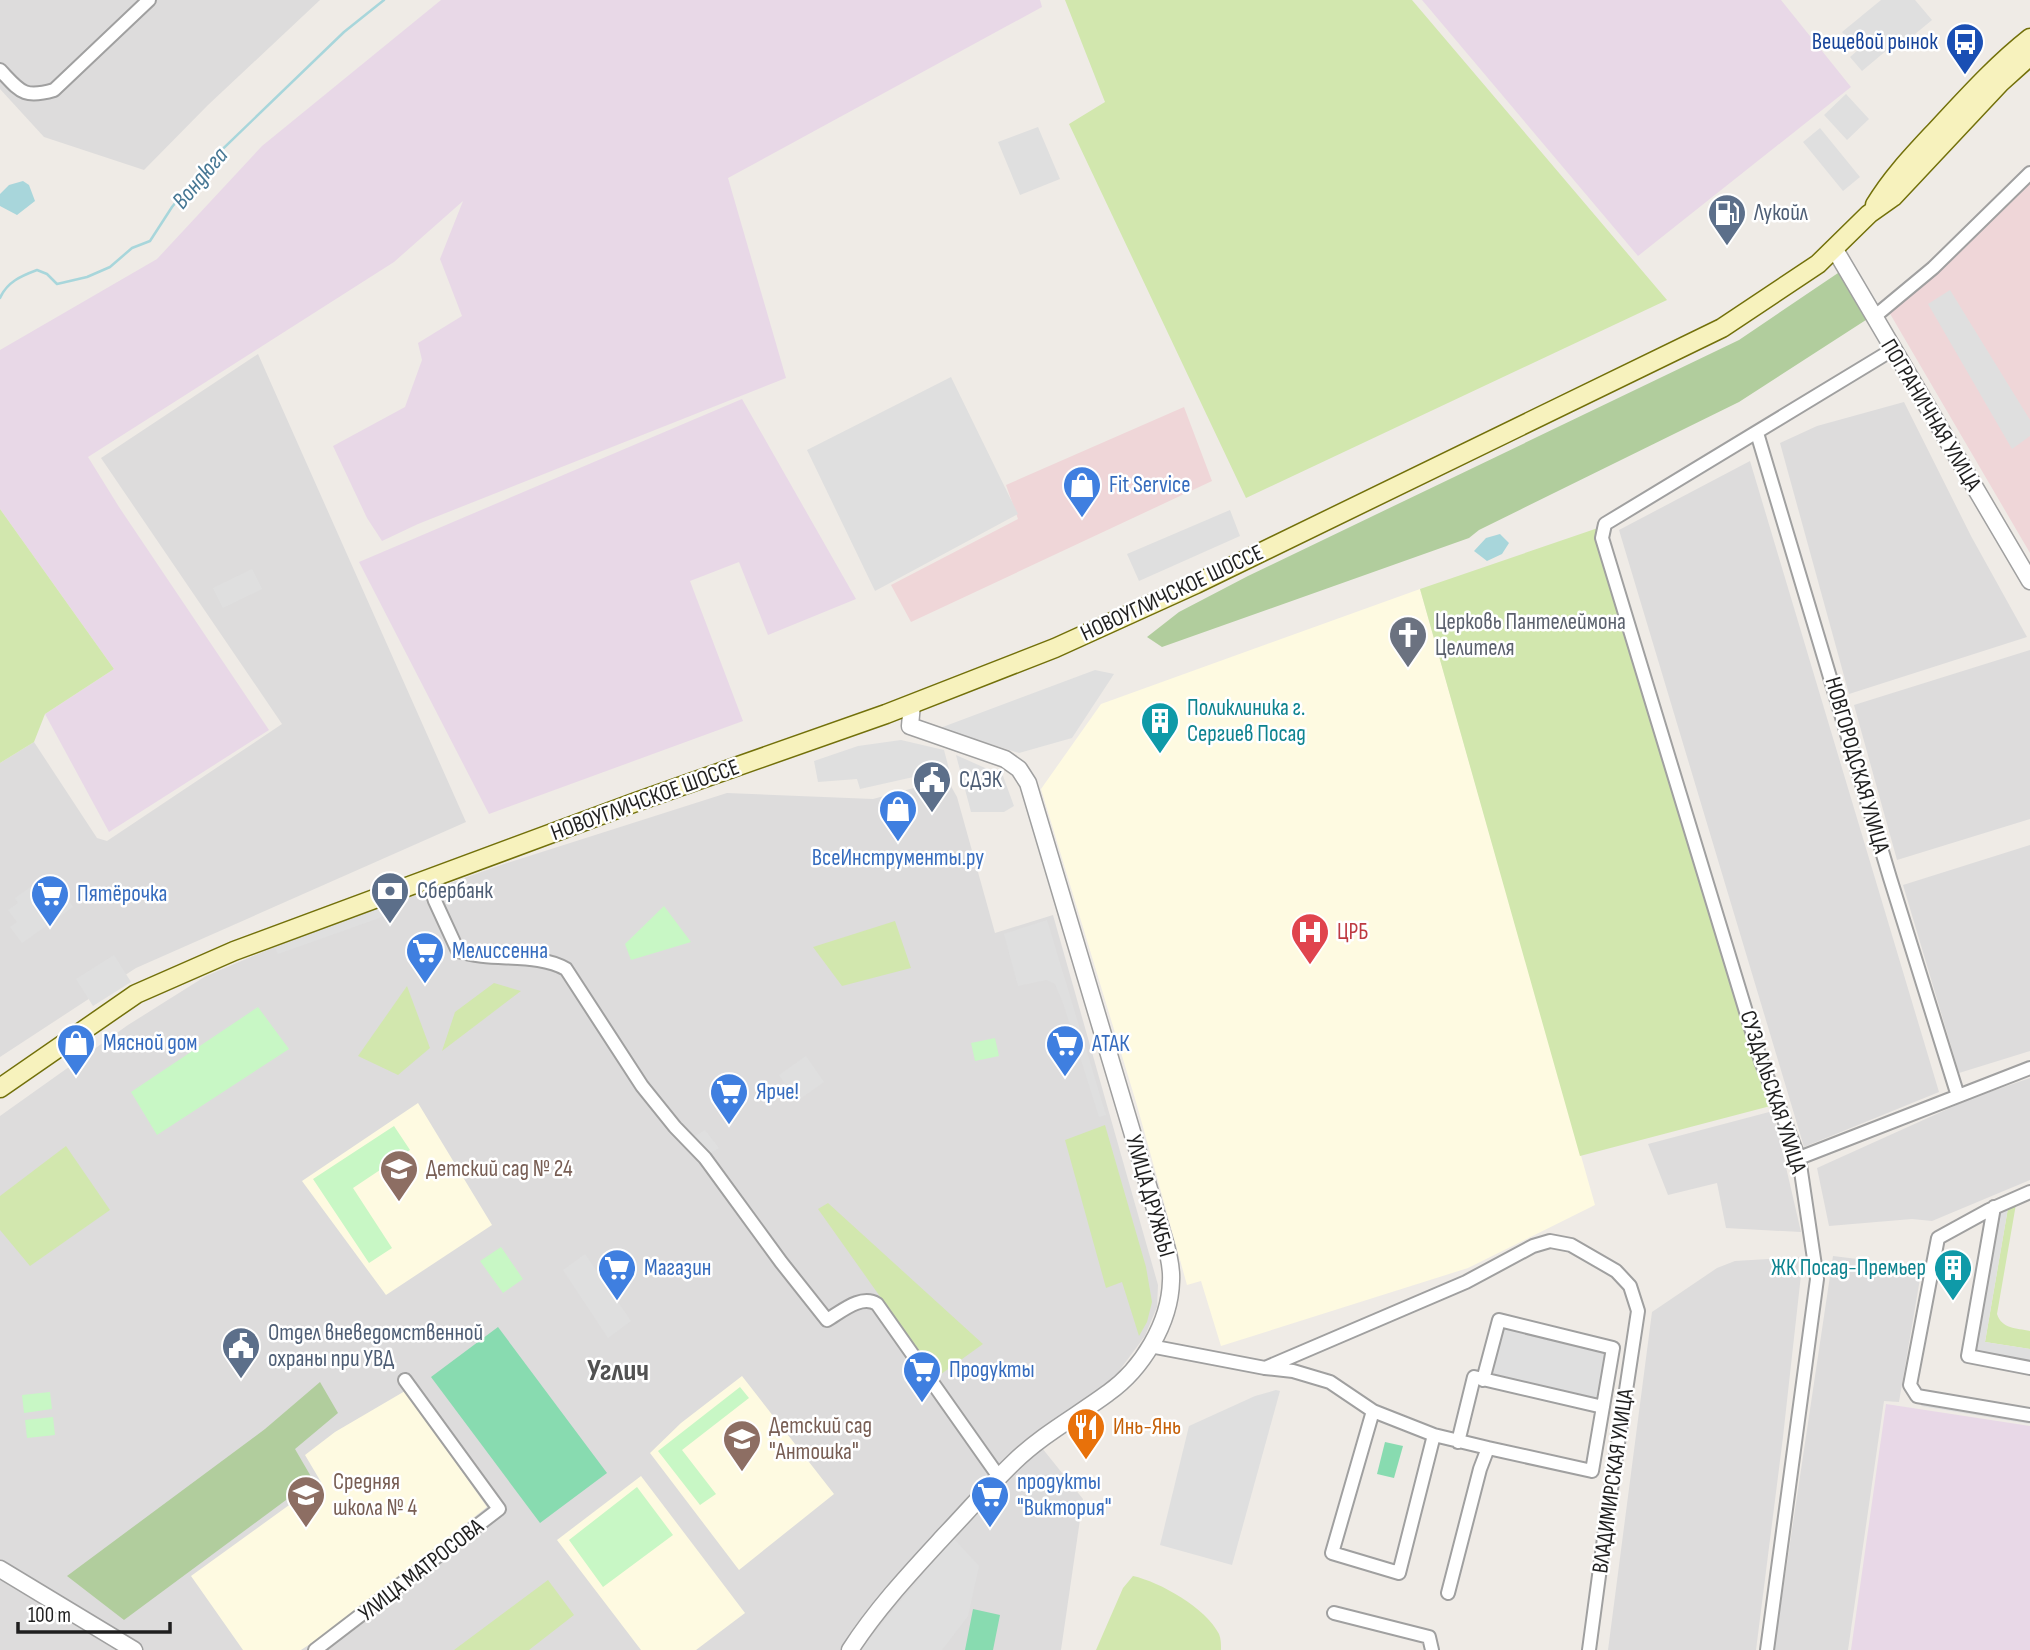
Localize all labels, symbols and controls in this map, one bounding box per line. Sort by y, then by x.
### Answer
bus stop icon: Вещевой рынок [1944,21,1986,76]
place label: Вещевой рынок [1812,28,1938,56]
water label: Вондюга [166,141,234,215]
fuel station icon: Лукойл [1706,192,1748,247]
place label: Лукойл [1753,199,1809,227]
street label: ПОГРАНИЧНАЯ УЛИЦА [1875,334,1987,496]
shop icon: Fit Service [1061,464,1103,519]
place label: Fit Service [1109,471,1190,499]
street label: НОВОУГЛИЧСКОЕ ШОССЕ [1076,538,1268,648]
place label: Церковь Пантелеймона Целителя [1435,608,1626,662]
church icon: Церковь Пантелеймона Целителя [1387,614,1429,669]
street label: НОВГОРОДСКАЯ УЛИЦА [1818,674,1896,857]
place label: Поликлиника г. Сергиев Посад [1187,694,1306,748]
building icon: Поликлиника г. Сергиев Посад [1139,700,1181,755]
street label: НОВОУГЛИЧСКОЕ ШОССЕ [547,753,743,847]
public building icon: СДЭК [911,759,953,814]
place label: СДЭК [959,766,1003,794]
shop icon: ВсеИнструменты.ру [877,788,919,843]
place label: ВсеИнструменты.ру [812,844,984,872]
bank icon: Сбербанк [369,870,411,925]
supermarket icon: Пятёрочка [29,873,71,928]
place label: Сбербанк [417,877,493,905]
place label: Пятёрочка [77,880,167,908]
hospital icon: ЦРБ [1289,911,1331,966]
place label: ЦРБ [1337,918,1368,946]
supermarket icon: Мелиссенна [404,930,446,985]
place label: Мелиссенна [452,937,548,965]
street label: СУЗДАЛЬСКАЯ УЛИЦА [1733,1007,1813,1177]
shop icon: Мясной дом [55,1022,97,1077]
supermarket icon: АТАК [1044,1023,1086,1078]
place label: Мясной дом [103,1029,197,1057]
place label: АТАК [1091,1030,1130,1058]
supermarket icon: Ярче! [708,1071,750,1126]
place label: Ярче! [756,1078,799,1106]
street label: УЛИЦА ДРУЖБЫ [1119,1132,1181,1260]
school or university icon: Детский сад № 24 [378,1148,420,1203]
place label: Детский сад № 24 [426,1155,573,1183]
supermarket icon: Магазин [596,1247,638,1302]
building icon: ЖК Посад-Премьер [1932,1247,1974,1302]
place label: Магазин [644,1254,711,1282]
place label: ЖК Посад-Премьер [1771,1254,1926,1282]
place label: Отдел вневедомственной охраны при УВД [268,1319,483,1373]
public building icon: Отдел вневедомственной охраны при УВД [220,1325,262,1380]
supermarket icon: Продукты [901,1349,943,1404]
district label: Углич [587,1353,649,1389]
place label: Продукты [949,1356,1035,1384]
street label: ВЛАДИМИРСКАЯ УЛИЦА [1586,1387,1640,1575]
restaurant icon: Инь-Янь [1065,1406,1107,1461]
place label: Детский сад "Антошка" [769,1412,872,1466]
place label: Инь-Янь [1113,1413,1181,1441]
school or university icon: Детский сад "Антошка" [721,1418,763,1473]
place label: Средняя школа № 4 [333,1468,417,1522]
place label: продукты "Виктория" [1017,1468,1111,1522]
school or university icon: Средняя школа № 4 [285,1474,327,1529]
supermarket icon: продукты "Виктория" [969,1474,1011,1529]
street label: УЛИЦА МАТРОСОВА [353,1512,489,1627]
scale bar [18,1590,170,1634]
text: 100 m [28,1603,71,1628]

